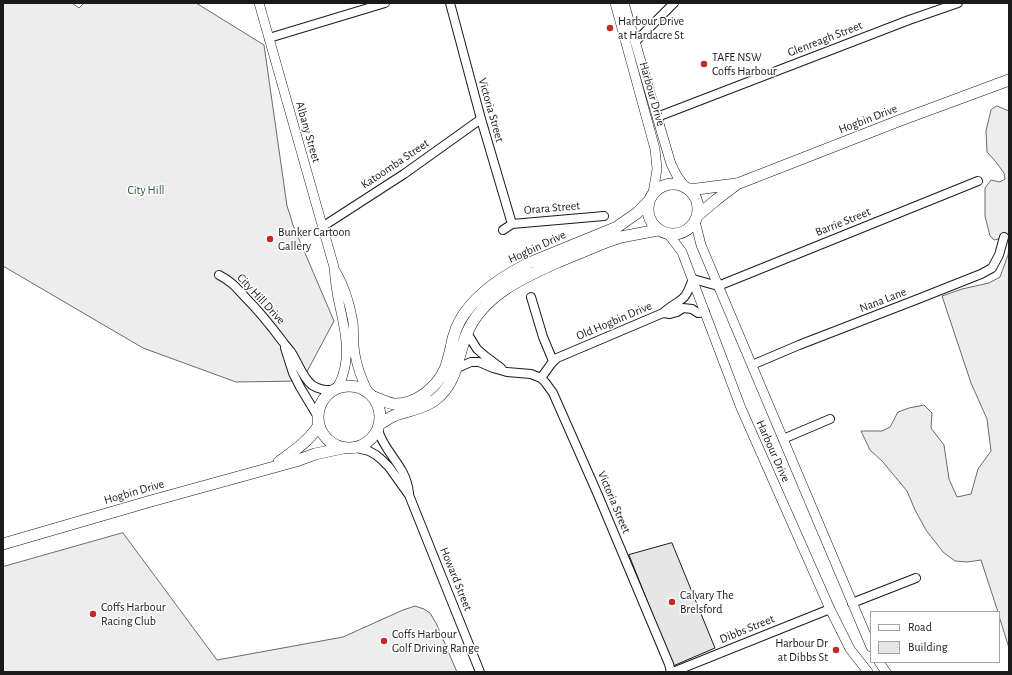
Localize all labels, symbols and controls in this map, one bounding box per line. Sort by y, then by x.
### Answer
place label: Harbour Drive at Hardacre St [618,14,684,42]
street label: Glenreagh Street [786,18,864,60]
marker: Harbour Drive at Hardacre St [605,23,615,33]
place label: TAFE NSW Coffs Harbour [712,50,777,78]
marker: TAFE NSW Coffs Harbour [699,59,709,69]
street label: Harbour Drive [636,60,668,128]
street label: Victoria Street [475,76,507,144]
street label: Albany Street [292,100,324,164]
street label: Hogbin Drive [837,101,899,137]
street label: Katoomba Street [358,136,432,192]
park label: City Hill [127,183,165,197]
street label: Orara Street [523,198,581,218]
street label: Barrie Street [813,204,873,240]
place label: Bunker Cartoon Gallery [278,225,350,253]
street label: Hogbin Drive [506,227,568,267]
marker: Bunker Cartoon Gallery [265,234,275,244]
street label: City Hill Drive [234,271,288,327]
street label: Nana Lane [857,284,909,316]
street label: Old Hogbin Drive [574,299,654,343]
street label: Harbour Drive [753,418,793,484]
street label: Victoria Street [594,469,634,535]
street label: Hogbin Drive [102,477,166,507]
street label: Howard Street [437,545,475,613]
place label: Calvary The Brelsford [680,588,734,616]
marker: Calvary The Brelsford [667,597,677,607]
place label: Coffs Harbour Racing Club [101,600,166,628]
marker: Coffs Harbour Racing Club [88,609,98,619]
legend [870,611,1000,663]
street label: Dibbs Street [718,612,776,646]
text: Road [908,621,932,633]
place label: Coffs Harbour Golf Driving Range [392,627,479,655]
marker: Coffs Harbour Golf Driving Range [379,636,389,646]
place label: Harbour Dr at Dibbs St [775,636,828,664]
text: Building [908,641,948,653]
marker: Harbour Dr at Dibbs St [831,645,841,655]

